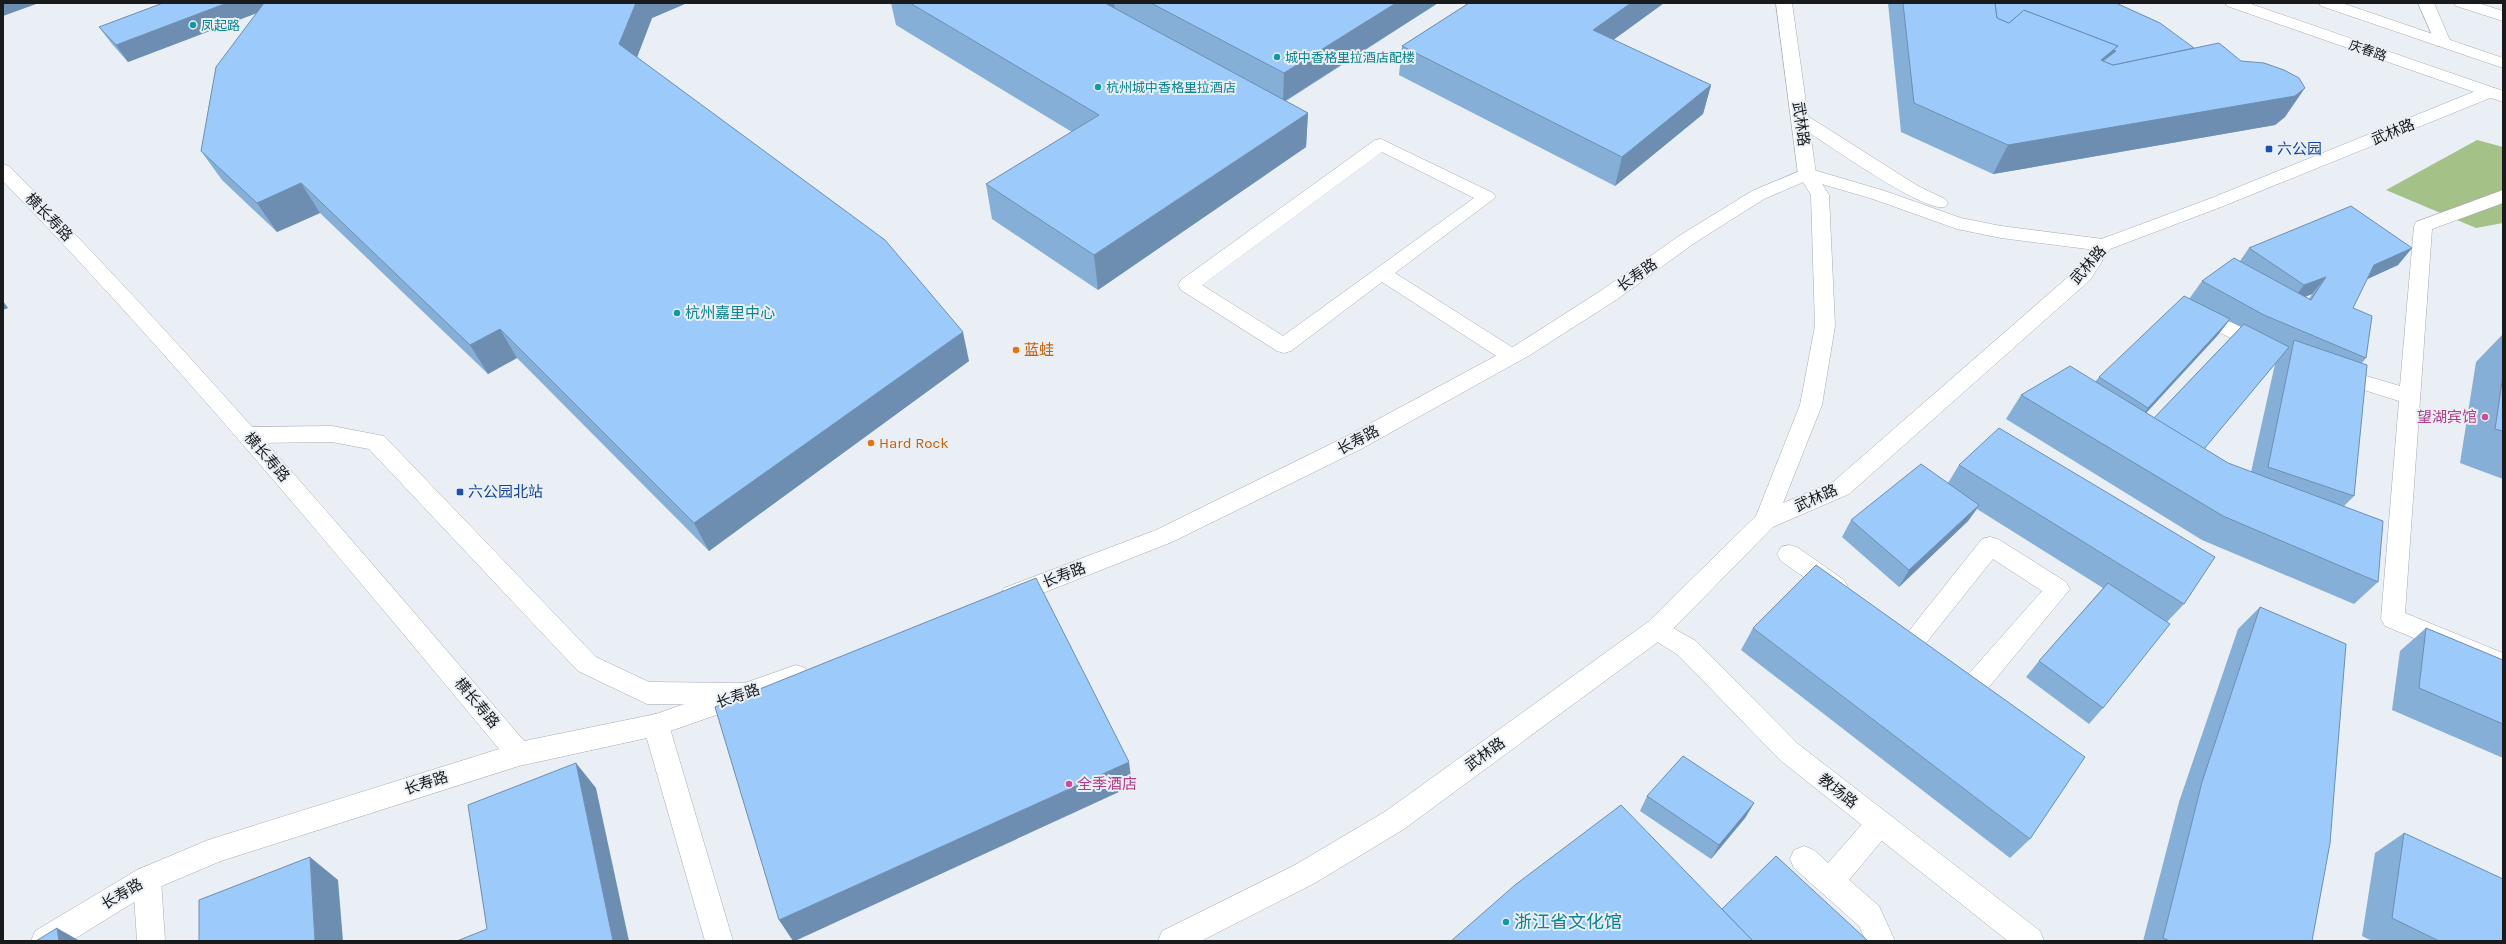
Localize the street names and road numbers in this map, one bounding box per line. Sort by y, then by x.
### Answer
street label: 庆春路 [2347,37,2389,64]
street label: 武林路 [1789,100,1813,148]
street label: 武林路 [2369,115,2417,149]
street label: 横长寿路 [22,189,76,245]
street label: 武林路 [2066,242,2110,288]
street label: 长寿路 [1613,255,1661,295]
street label: 长寿路 [1334,421,1382,459]
street label: 横长寿路 [241,428,293,486]
street label: 武林路 [1792,481,1840,515]
street label: 长寿路 [1040,559,1088,591]
street label: 横长寿路 [451,674,503,732]
street label: 长寿路 [714,680,762,712]
street label: 武林路 [1462,733,1508,775]
street label: 长寿路 [402,767,450,799]
street label: 教场路 [1815,770,1861,812]
street label: 长寿路 [98,875,146,913]

